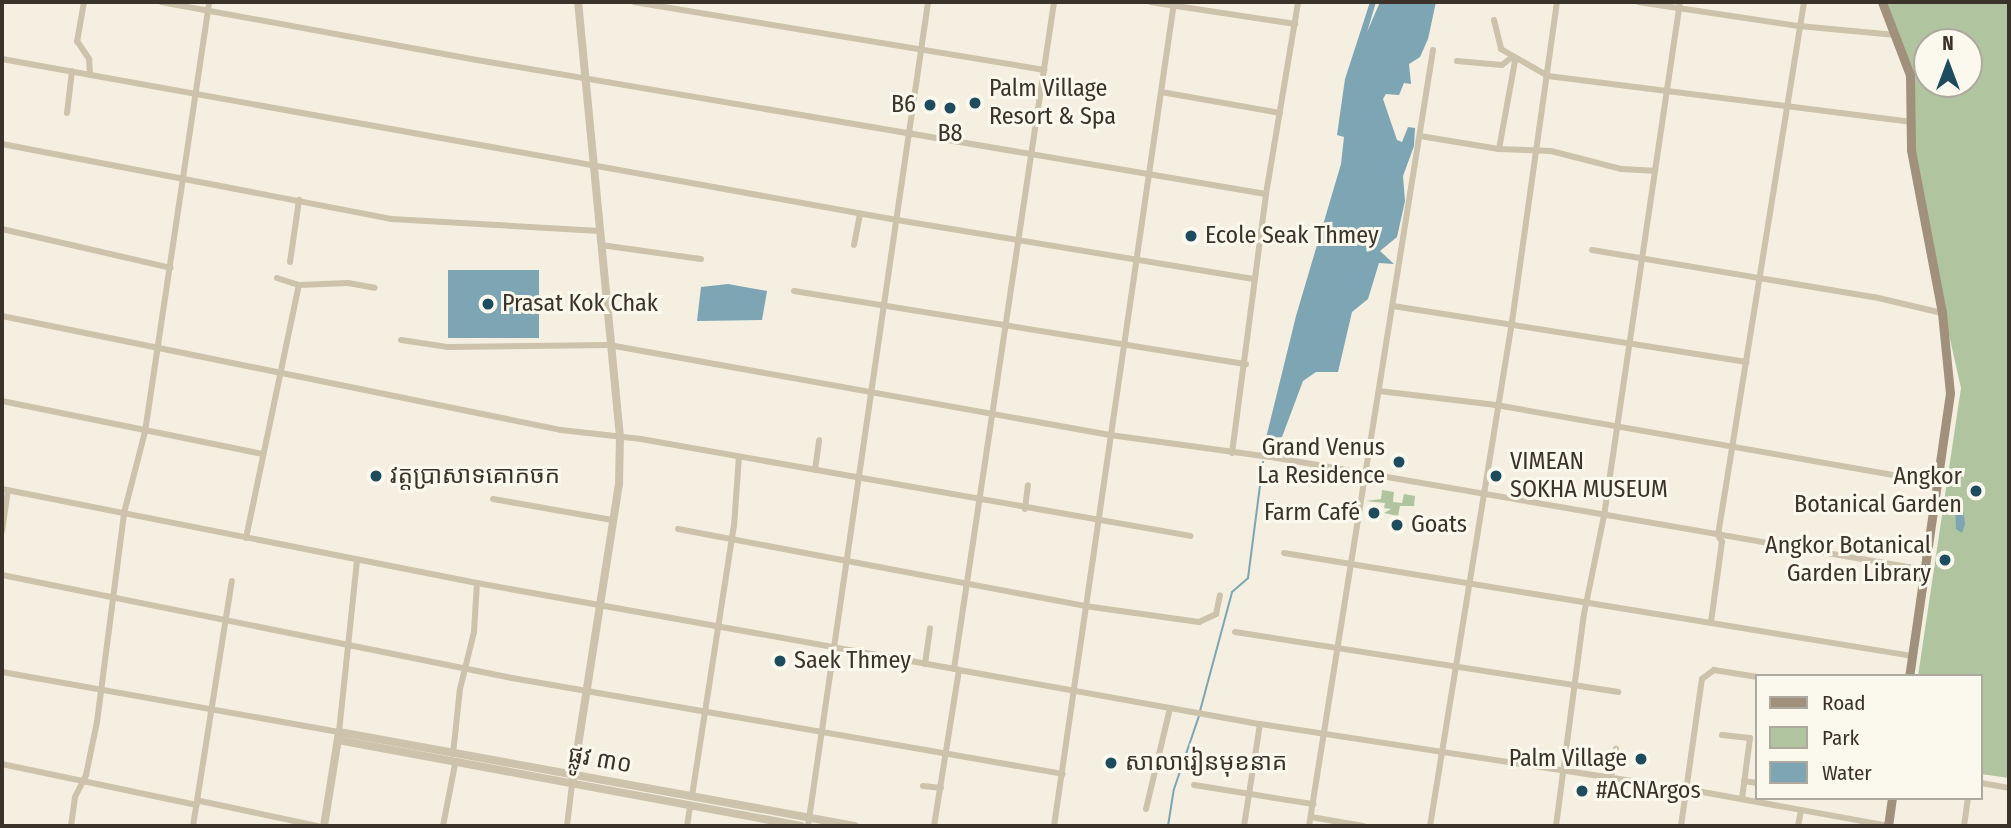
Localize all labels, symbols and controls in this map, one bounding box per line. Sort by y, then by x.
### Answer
north arrow [1913,28,1983,98]
text: N [1942,32,1954,55]
place label: Palm Village Resort & Spa [989,75,1116,131]
place label: B6 [891,91,916,119]
marker: Palm Village Resort & Spa [967,95,983,111]
marker: B6 [922,97,938,113]
marker: B8 [942,100,958,116]
place label: B8 [937,120,963,148]
place label: Ecole Seak Thmey [1205,222,1379,250]
marker: Ecole Seak Thmey [1183,228,1199,244]
place label: Prasat Kok Chak [502,290,658,318]
marker: Prasat Kok Chak [480,296,496,312]
place label: Grand Venus La Residence [1257,434,1385,490]
place label: VIMEAN SOKHA MUSEUM [1510,448,1668,504]
marker: Grand Venus La Residence [1391,454,1407,470]
place label: វត្តប្រាសាទគោកចក [390,462,560,490]
place label: Angkor Botanical Garden [1794,463,1962,519]
marker: វត្តប្រាសាទគោកចក [368,468,384,484]
marker: VIMEAN SOKHA MUSEUM [1488,468,1504,484]
marker: Angkor Botanical Garden [1968,483,1984,499]
place label: Farm Café [1264,499,1360,527]
marker: Farm Café [1366,505,1382,521]
place label: Goats [1411,511,1467,539]
marker: Goats [1389,517,1405,533]
place label: Angkor Botanical Garden Library [1765,532,1931,588]
marker: Angkor Botanical Garden Library [1937,552,1953,568]
place label: Saek Thmey [794,647,911,675]
marker: Saek Thmey [772,653,788,669]
legend [1756,674,1983,800]
text: Road [1822,690,1866,716]
text: Park [1822,725,1859,751]
street label: ផ្លូវ ៣០ [566,740,634,780]
place label: Palm Village [1509,745,1627,773]
place label: សាលារៀនមុខនាគ [1125,749,1287,777]
marker: Palm Village [1633,751,1649,767]
marker: សាលារៀនមុខនាគ [1103,755,1119,771]
text: Water [1822,760,1872,786]
place label: #ACNArgos [1596,777,1701,805]
marker: #ACNArgos [1574,783,1590,799]

